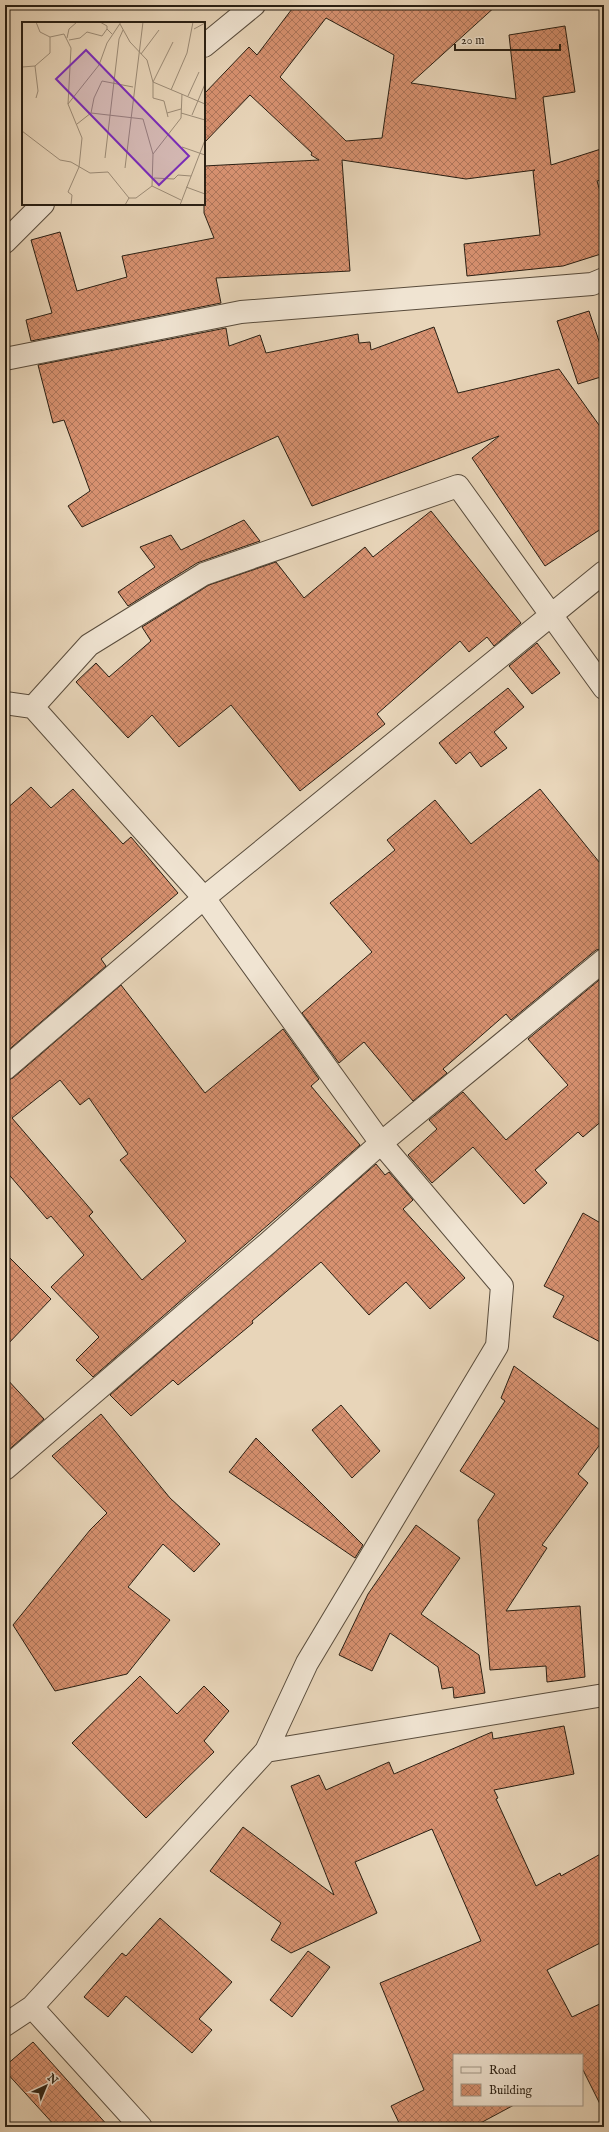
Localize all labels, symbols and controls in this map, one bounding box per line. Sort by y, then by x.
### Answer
inset map [22,22,205,205]
scale bar [455,26,560,52]
text: 20 m [461,33,484,48]
legend [453,2054,583,2106]
text: Road [489,2063,517,2078]
north arrow [26,2066,66,2106]
text: N [43,2070,61,2088]
text: Building [489,2083,533,2098]

